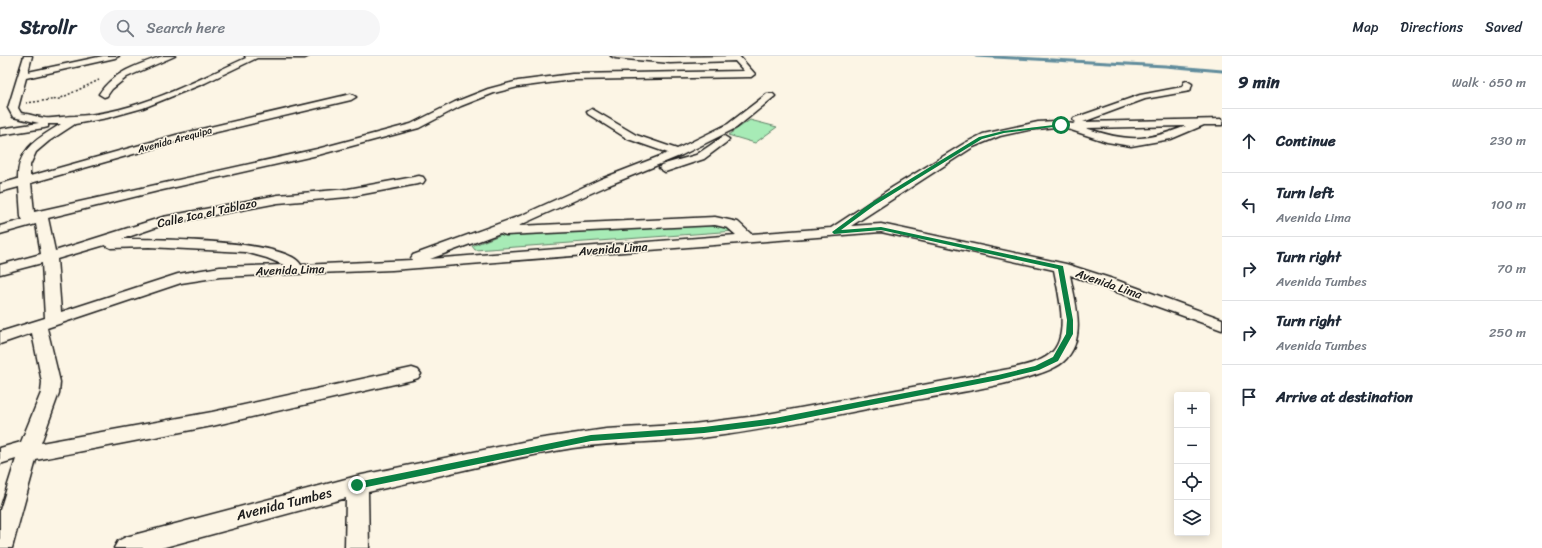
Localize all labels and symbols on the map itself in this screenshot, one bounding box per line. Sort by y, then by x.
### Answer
route start [1052,116,1070,134]
street label: Avenida Arequipa [135,121,214,159]
street label: Calle Ica el Tablazo [155,192,259,234]
street label: Avenida Lima [577,236,649,262]
street label: Avenida Lima [254,258,326,282]
street label: Avenida Lima [1072,262,1146,306]
route end [348,476,366,494]
street label: Avenida Tumbes [233,480,335,528]

